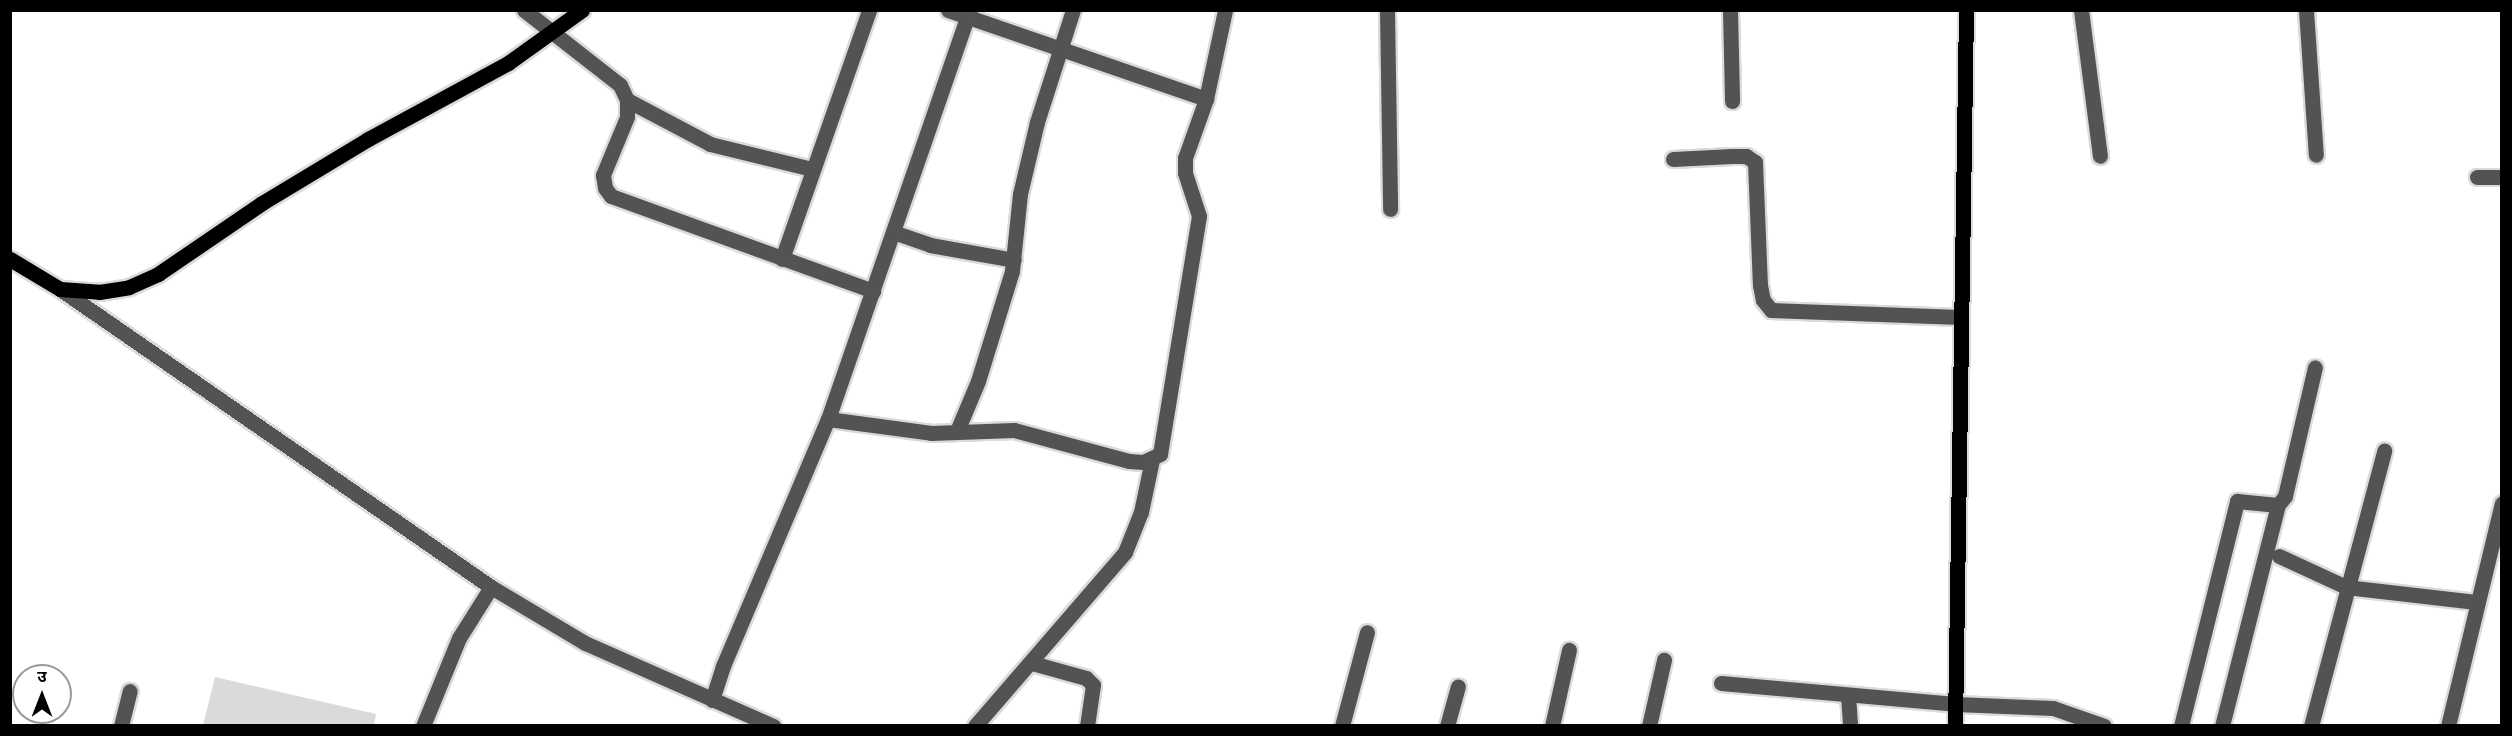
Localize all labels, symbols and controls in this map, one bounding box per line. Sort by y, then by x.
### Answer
north arrow [12,664,72,724]
text: उ [37,668,47,687]

